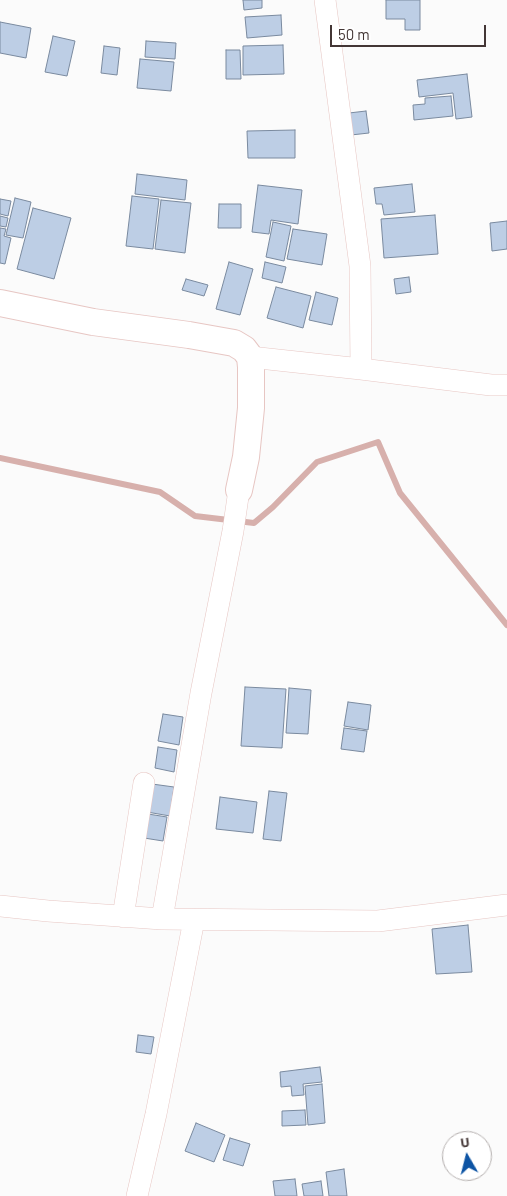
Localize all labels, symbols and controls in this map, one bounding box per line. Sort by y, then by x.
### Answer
scale bar [332,15,488,47]
text: 50 m [338,25,370,43]
north arrow [442,1131,492,1181]
text: U [459,1133,471,1151]

